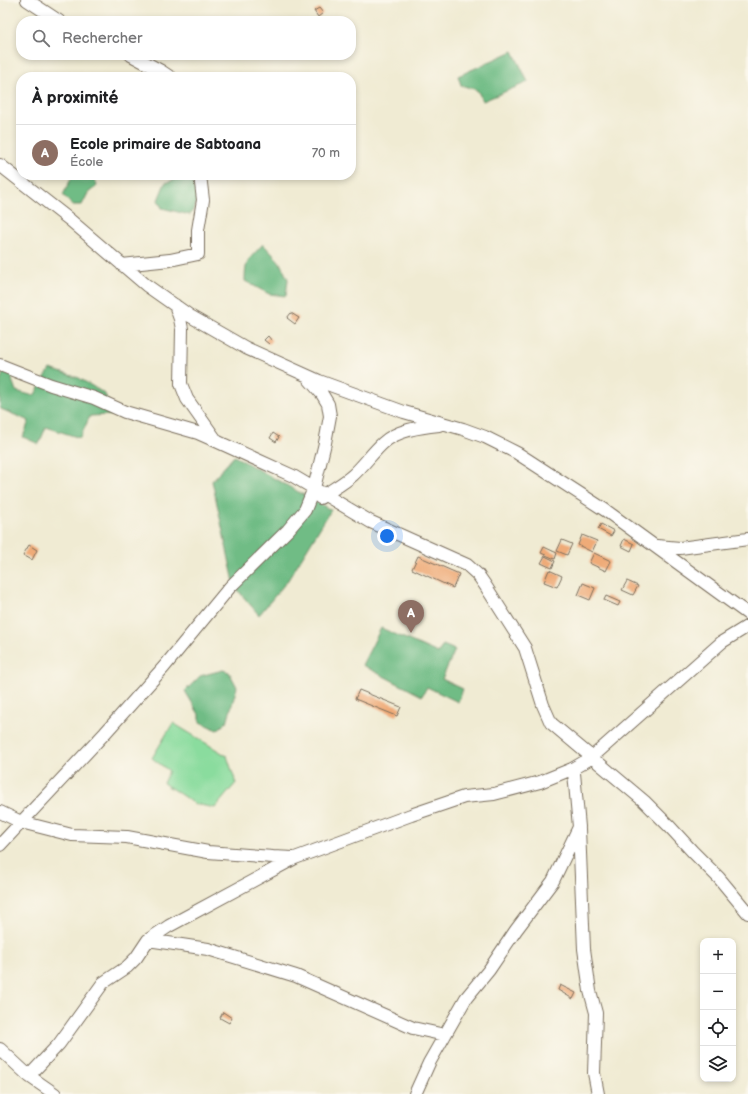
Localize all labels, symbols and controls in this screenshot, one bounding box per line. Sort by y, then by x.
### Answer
search box [16,16,356,60]
icon: search [30,27,52,49]
text: Rechercher [62,29,142,48]
text: À proximité [32,88,118,108]
text: Ecole primaire de Sabtoana [70,135,261,154]
text: A [41,145,49,161]
text: 70 m [312,145,340,161]
text: École [70,154,103,170]
your location [377,526,397,546]
pin: A [398,600,424,633]
map controls [700,938,736,1082]
button: + [700,938,736,974]
button: − [700,974,736,1010]
button: locate [700,1010,736,1046]
button: layers [700,1046,736,1082]

